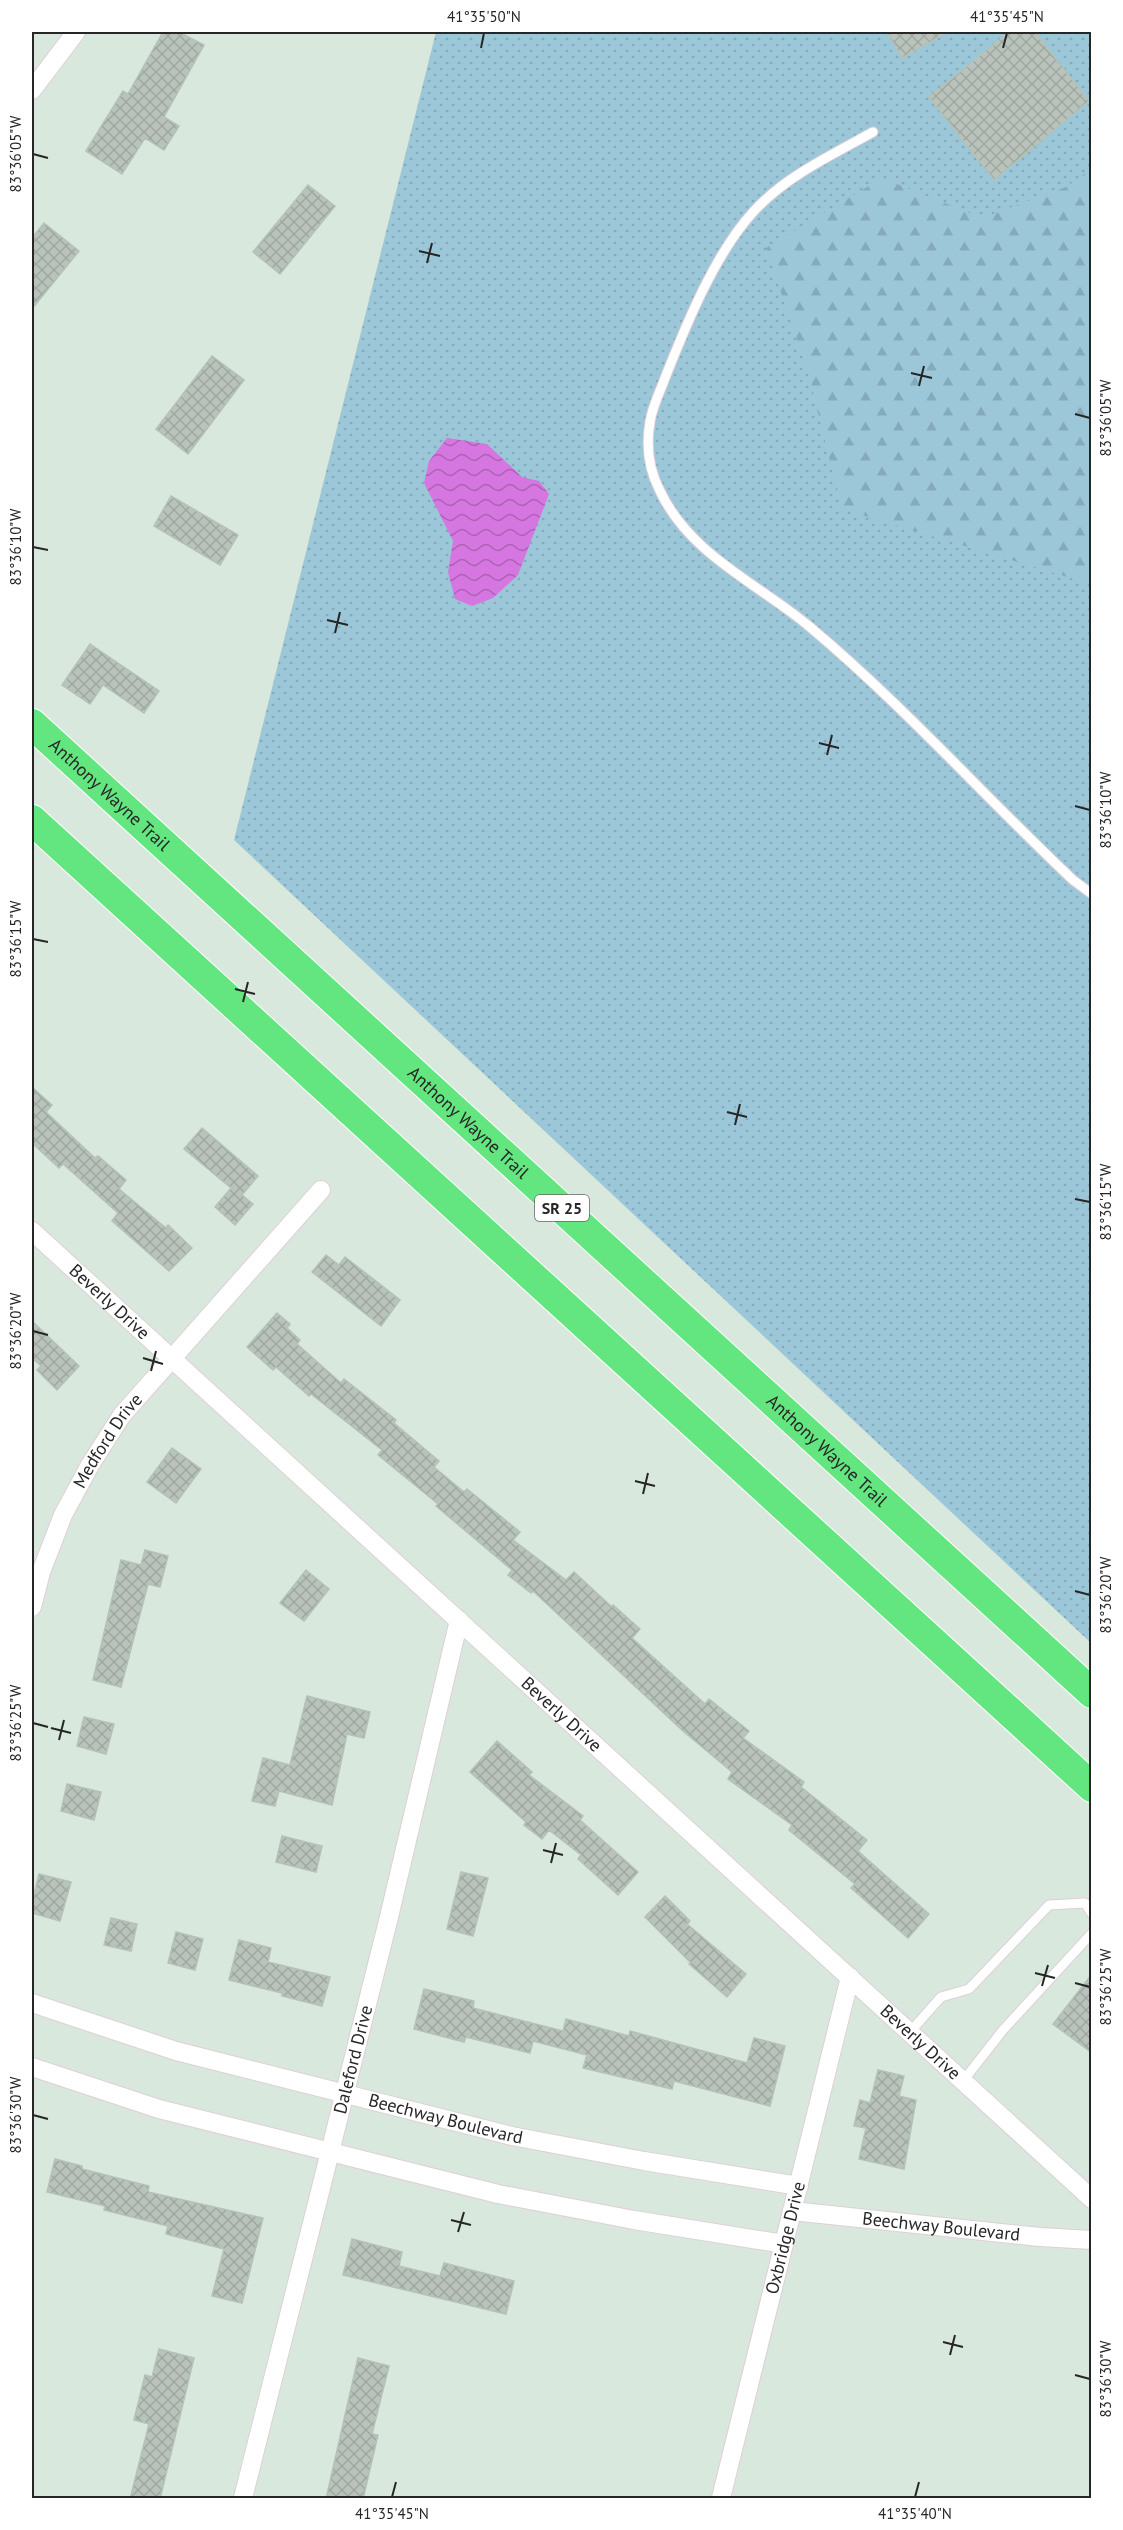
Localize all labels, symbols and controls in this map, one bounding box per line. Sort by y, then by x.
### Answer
text: 41°35'50"N [447,7,521,26]
text: 41°35'45"N [970,7,1044,26]
text: 83°36'05"W [6,115,25,192]
text: 83°36'05"W [1096,379,1115,456]
text: 83°36'10"W [6,508,25,585]
street label: Anthony Wayne Trail [44,733,176,856]
text: 83°36'10"W [1096,771,1115,848]
text: 83°36'15"W [6,900,25,977]
street label: Anthony Wayne Trail [403,1061,534,1184]
text: 83°36'15"W [1096,1163,1115,1240]
road number: SR 25 [535,1195,589,1221]
street label: Beverly Drive [65,1259,155,1344]
text: 83°36'20"W [6,1292,25,1369]
street label: Medford Drive [68,1388,147,1492]
street label: Anthony Wayne Trail [762,1389,893,1512]
text: 83°36'20"W [1096,1556,1115,1633]
street label: Beverly Drive [517,1672,607,1757]
text: 83°36'25"W [6,1684,25,1761]
text: 83°36'25"W [1096,1948,1115,2025]
street label: Beverly Drive [876,1999,966,2084]
street label: Daleford Drive [328,2003,377,2116]
text: 83°36'30"W [6,2076,25,2153]
street label: Beechway Boulevard [366,2088,525,2149]
street label: Oxbridge Drive [760,2179,810,2297]
street label: Beechway Boulevard [861,2206,1021,2246]
text: 83°36'30"W [1096,2340,1115,2417]
text: 41°35'45"N [355,2504,429,2523]
text: 41°35'40"N [878,2504,952,2523]

